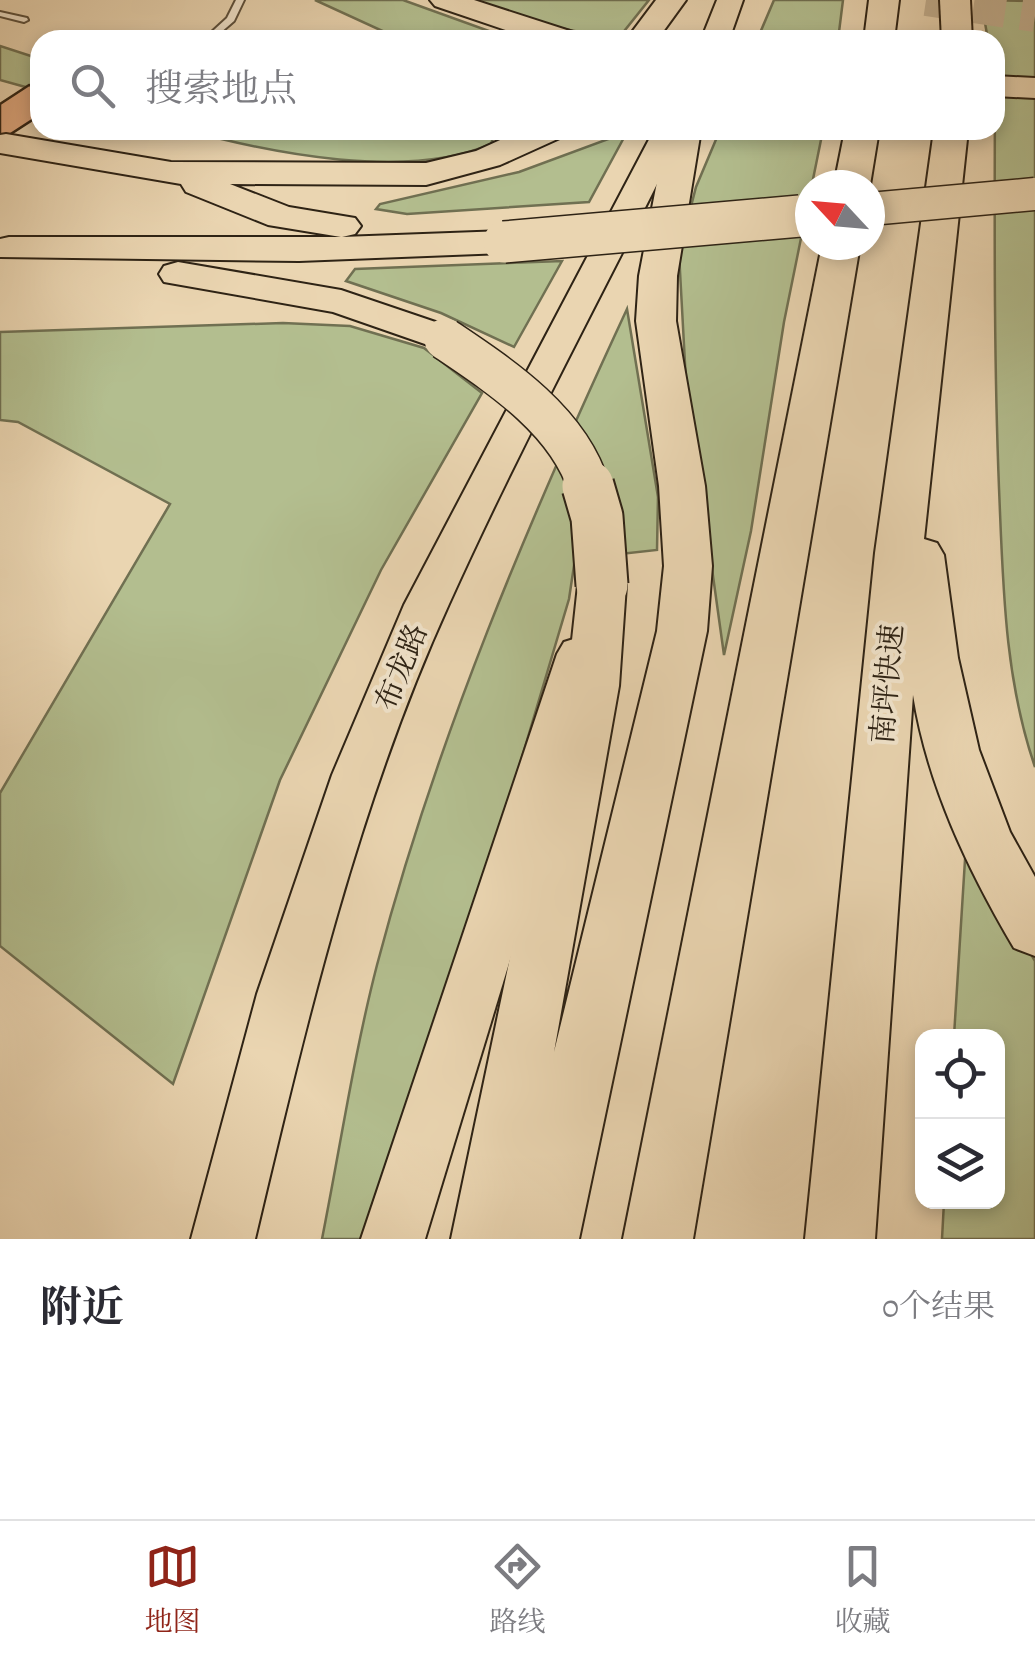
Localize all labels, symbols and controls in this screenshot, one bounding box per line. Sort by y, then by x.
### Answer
search box [30,30,1005,140]
icon: search [65,58,120,113]
text: 搜索地点 [145,62,297,114]
north arrow [795,170,885,260]
street label: 布龙路 [366,618,436,716]
street label: 南坪快速 [862,622,912,746]
map controls [915,1029,1005,1209]
button: locate [915,1029,1005,1119]
button: layers [915,1119,1005,1209]
text: 附近 [40,1278,124,1335]
text: 0个结果 [882,1284,995,1328]
tab: 地图 [144,1539,201,1641]
tab: 路线 [489,1539,546,1641]
tab: 收藏 [834,1539,891,1641]

